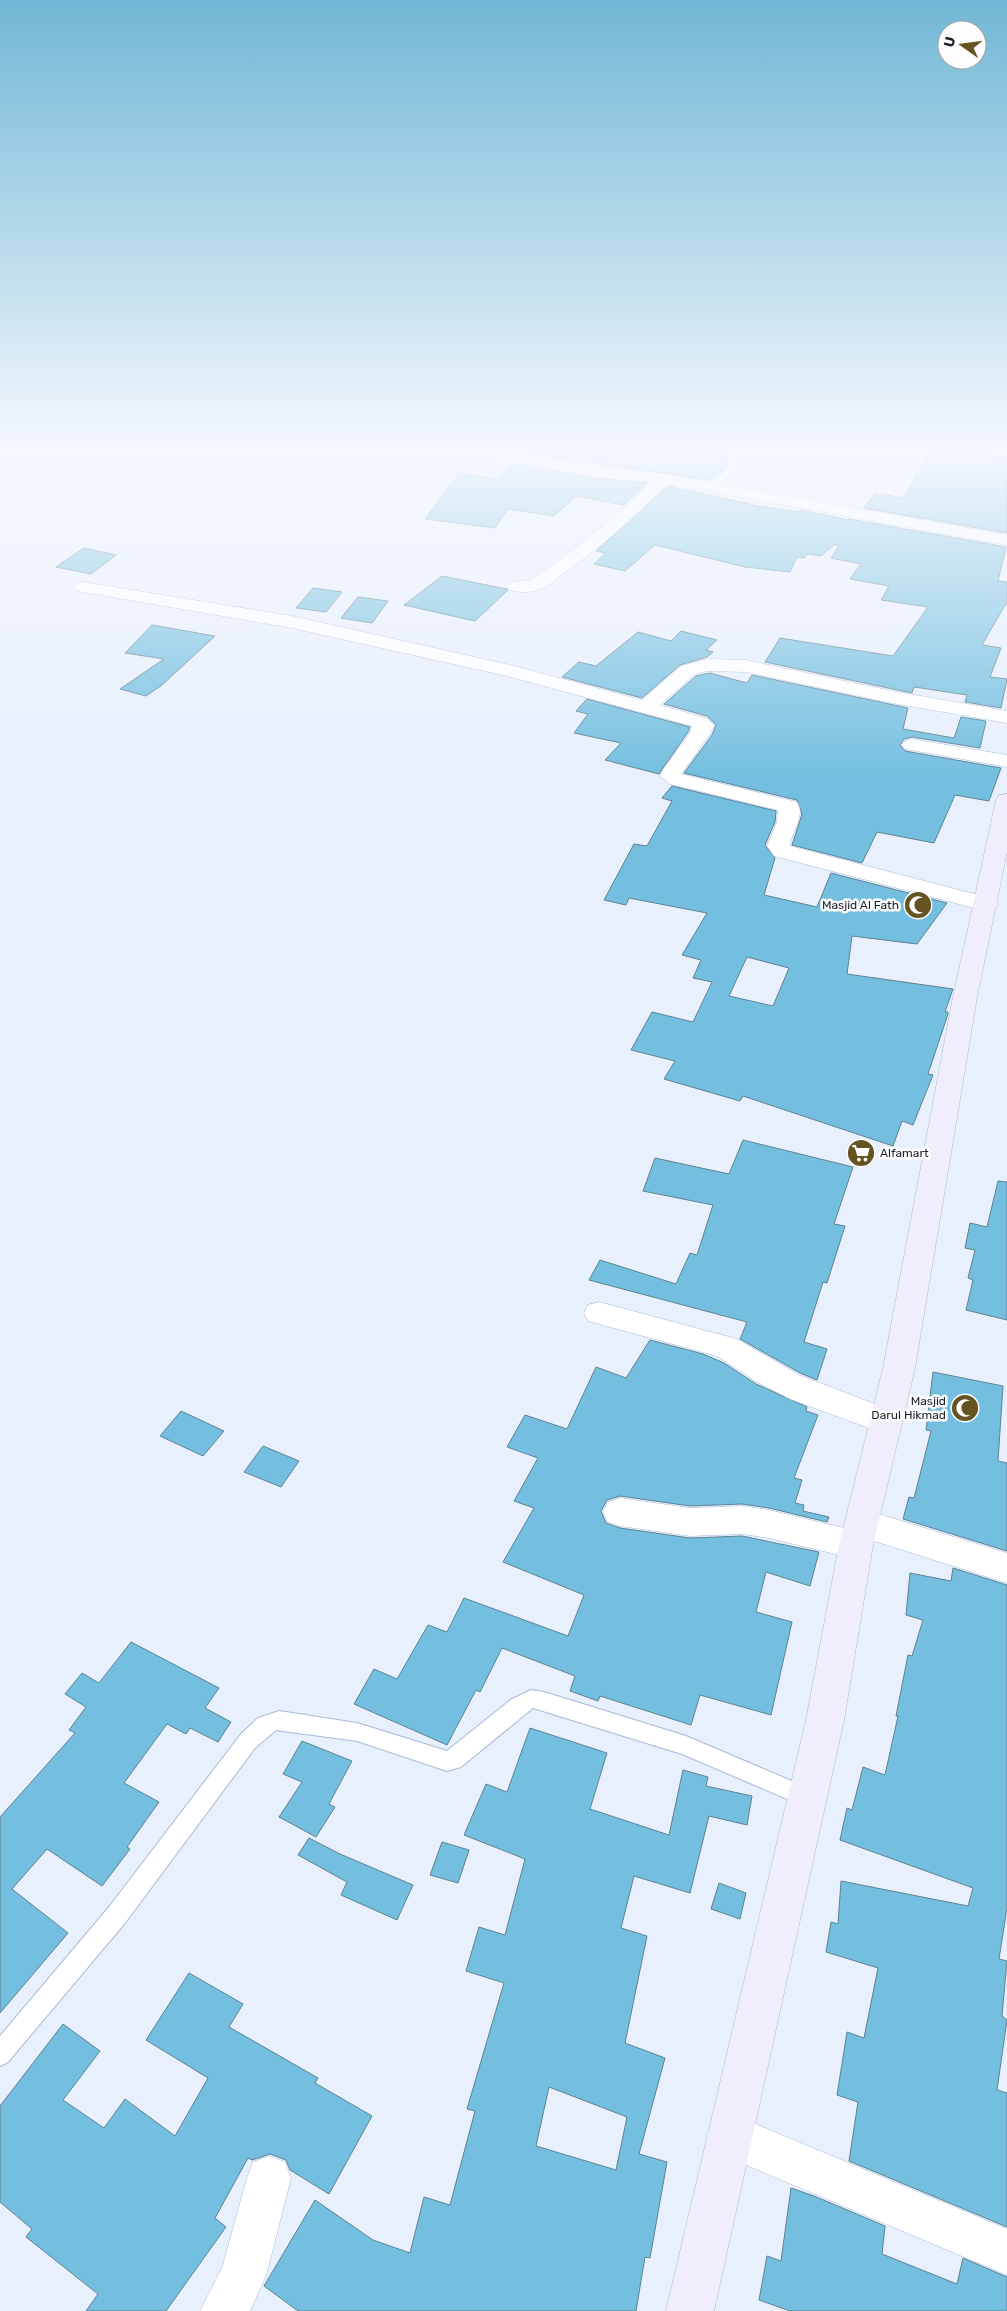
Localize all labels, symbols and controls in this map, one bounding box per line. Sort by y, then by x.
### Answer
north arrow [937,20,987,70]
text: U [940,35,959,49]
mosque icon: Masjid Al Fath [903,890,933,920]
place label: Masjid Al Fath [822,898,899,912]
supermarket icon: Alfamart [846,1138,876,1168]
place label: Alfamart [880,1146,929,1160]
mosque icon: Masjid Darul Hikmad [950,1393,980,1423]
place label: Masjid Darul Hikmad [871,1394,946,1422]

